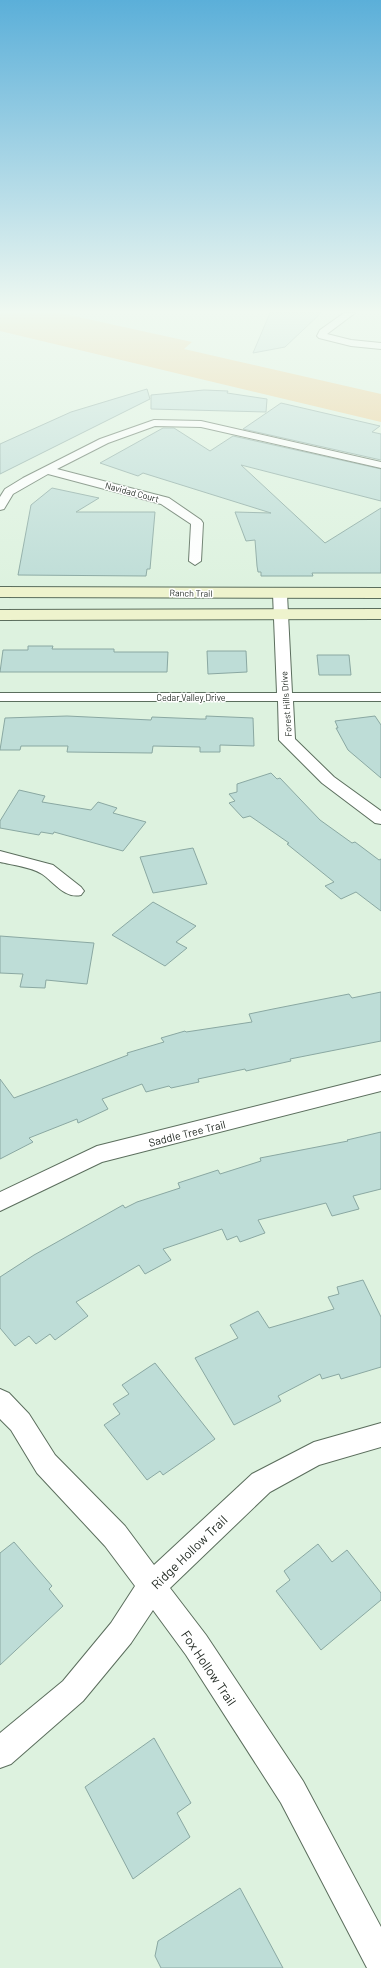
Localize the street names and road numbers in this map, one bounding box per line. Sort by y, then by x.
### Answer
street label: Navidad Court [104,480,160,504]
street label: Ranch Trail [169,587,213,599]
street label: Forest Hills Drive [278,671,294,737]
street label: Cedar Valley Drive [156,692,226,703]
street label: Saddle Tree Trail [147,1117,227,1149]
street label: Ridge Hollow Trail [148,1512,230,1592]
street label: Fox Hollow Trail [178,1627,240,1709]

